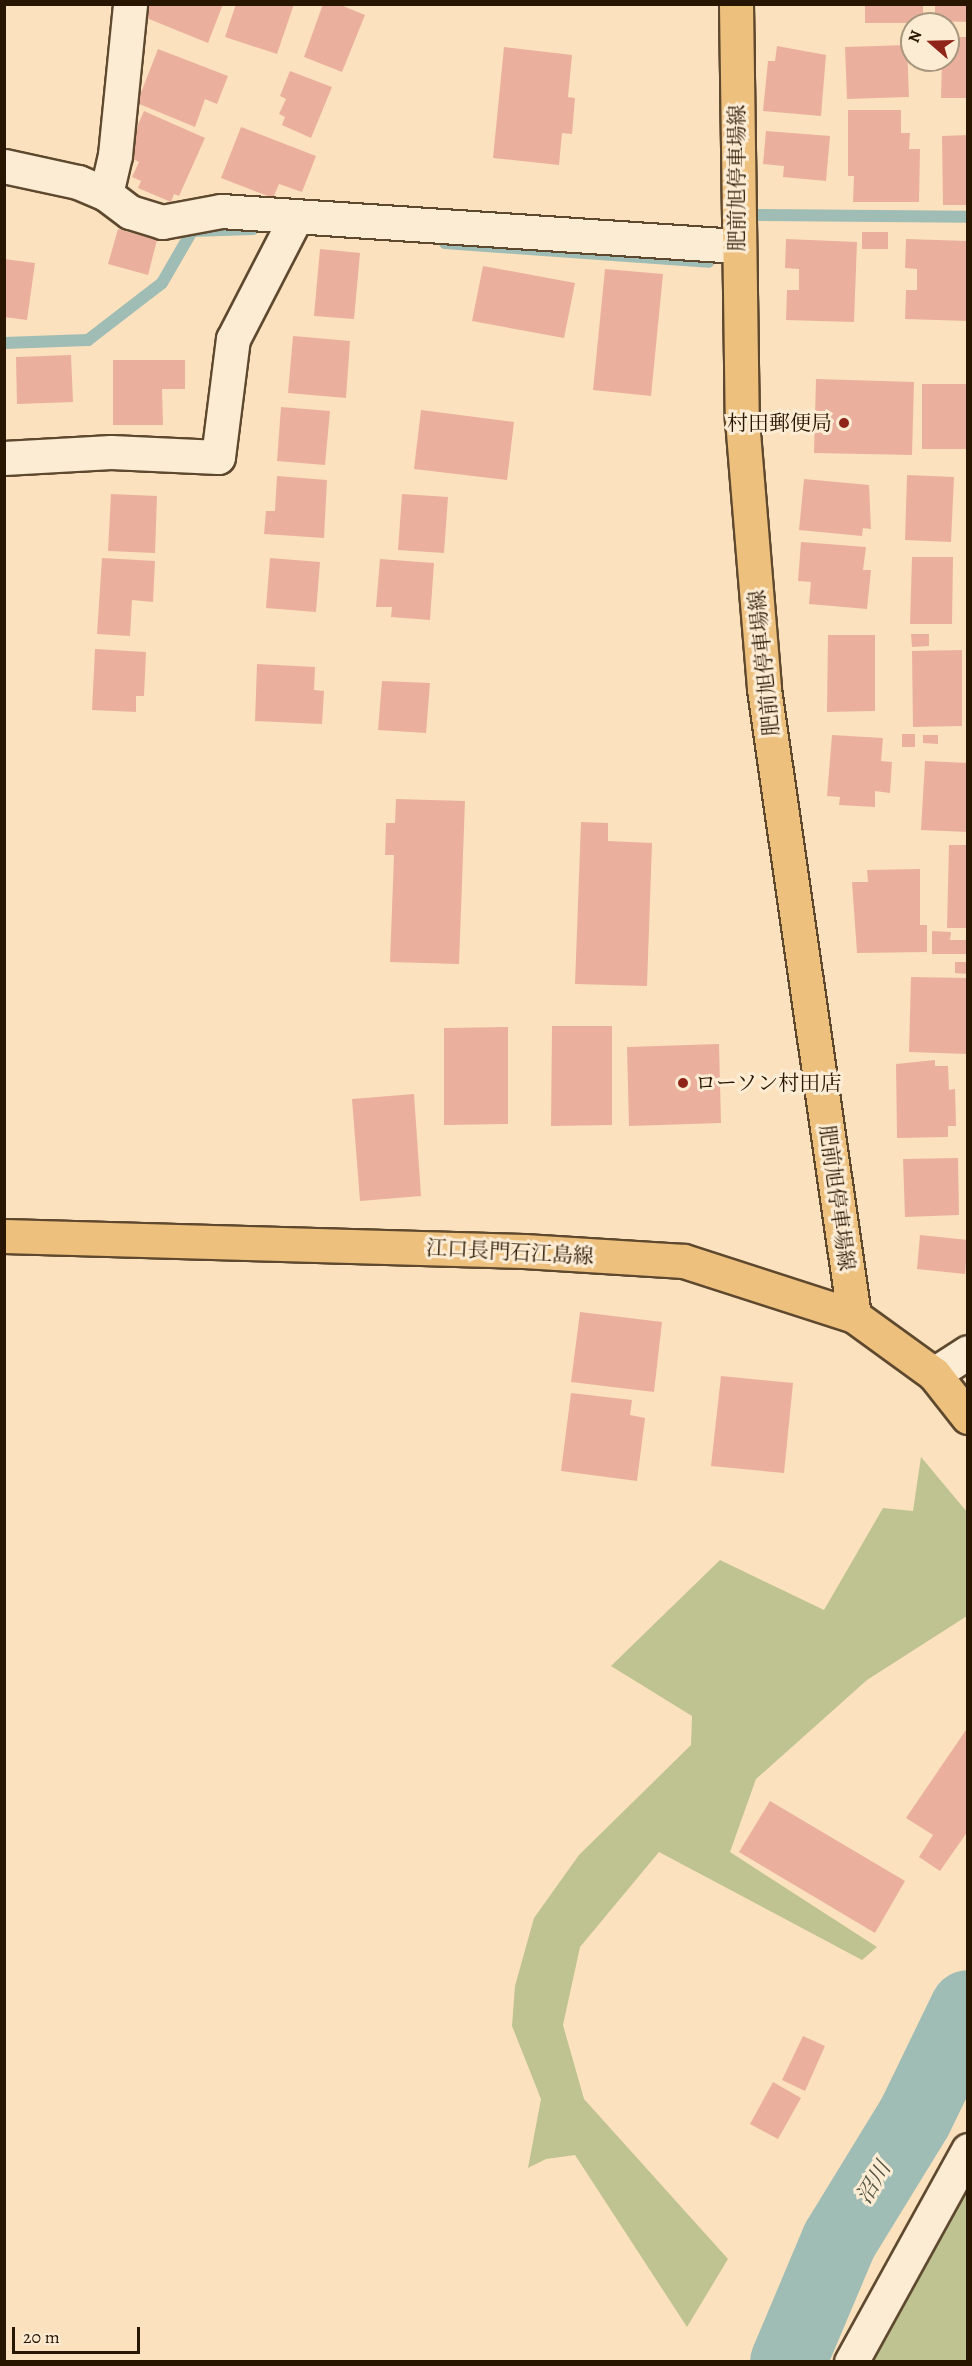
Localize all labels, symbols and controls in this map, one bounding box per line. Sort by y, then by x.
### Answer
north arrow [900,12,960,72]
text: N [903,27,927,46]
street label: 肥前旭停車場線 [724,105,750,251]
place label: 村田郵便局 [727,410,832,436]
marker: 村田郵便局 [837,416,851,430]
street label: 肥前旭停車場線 [744,589,784,737]
place label: ローソン村田店 [695,1070,842,1096]
marker: ローソン村田店 [676,1076,690,1090]
street label: 肥前旭停車場線 [814,1123,860,1273]
street label: 江口長門石江島線 [425,1235,595,1269]
water label: 沼川 [851,2157,897,2209]
scale bar [15,2315,142,2353]
text: 20 m [23,2325,60,2349]

